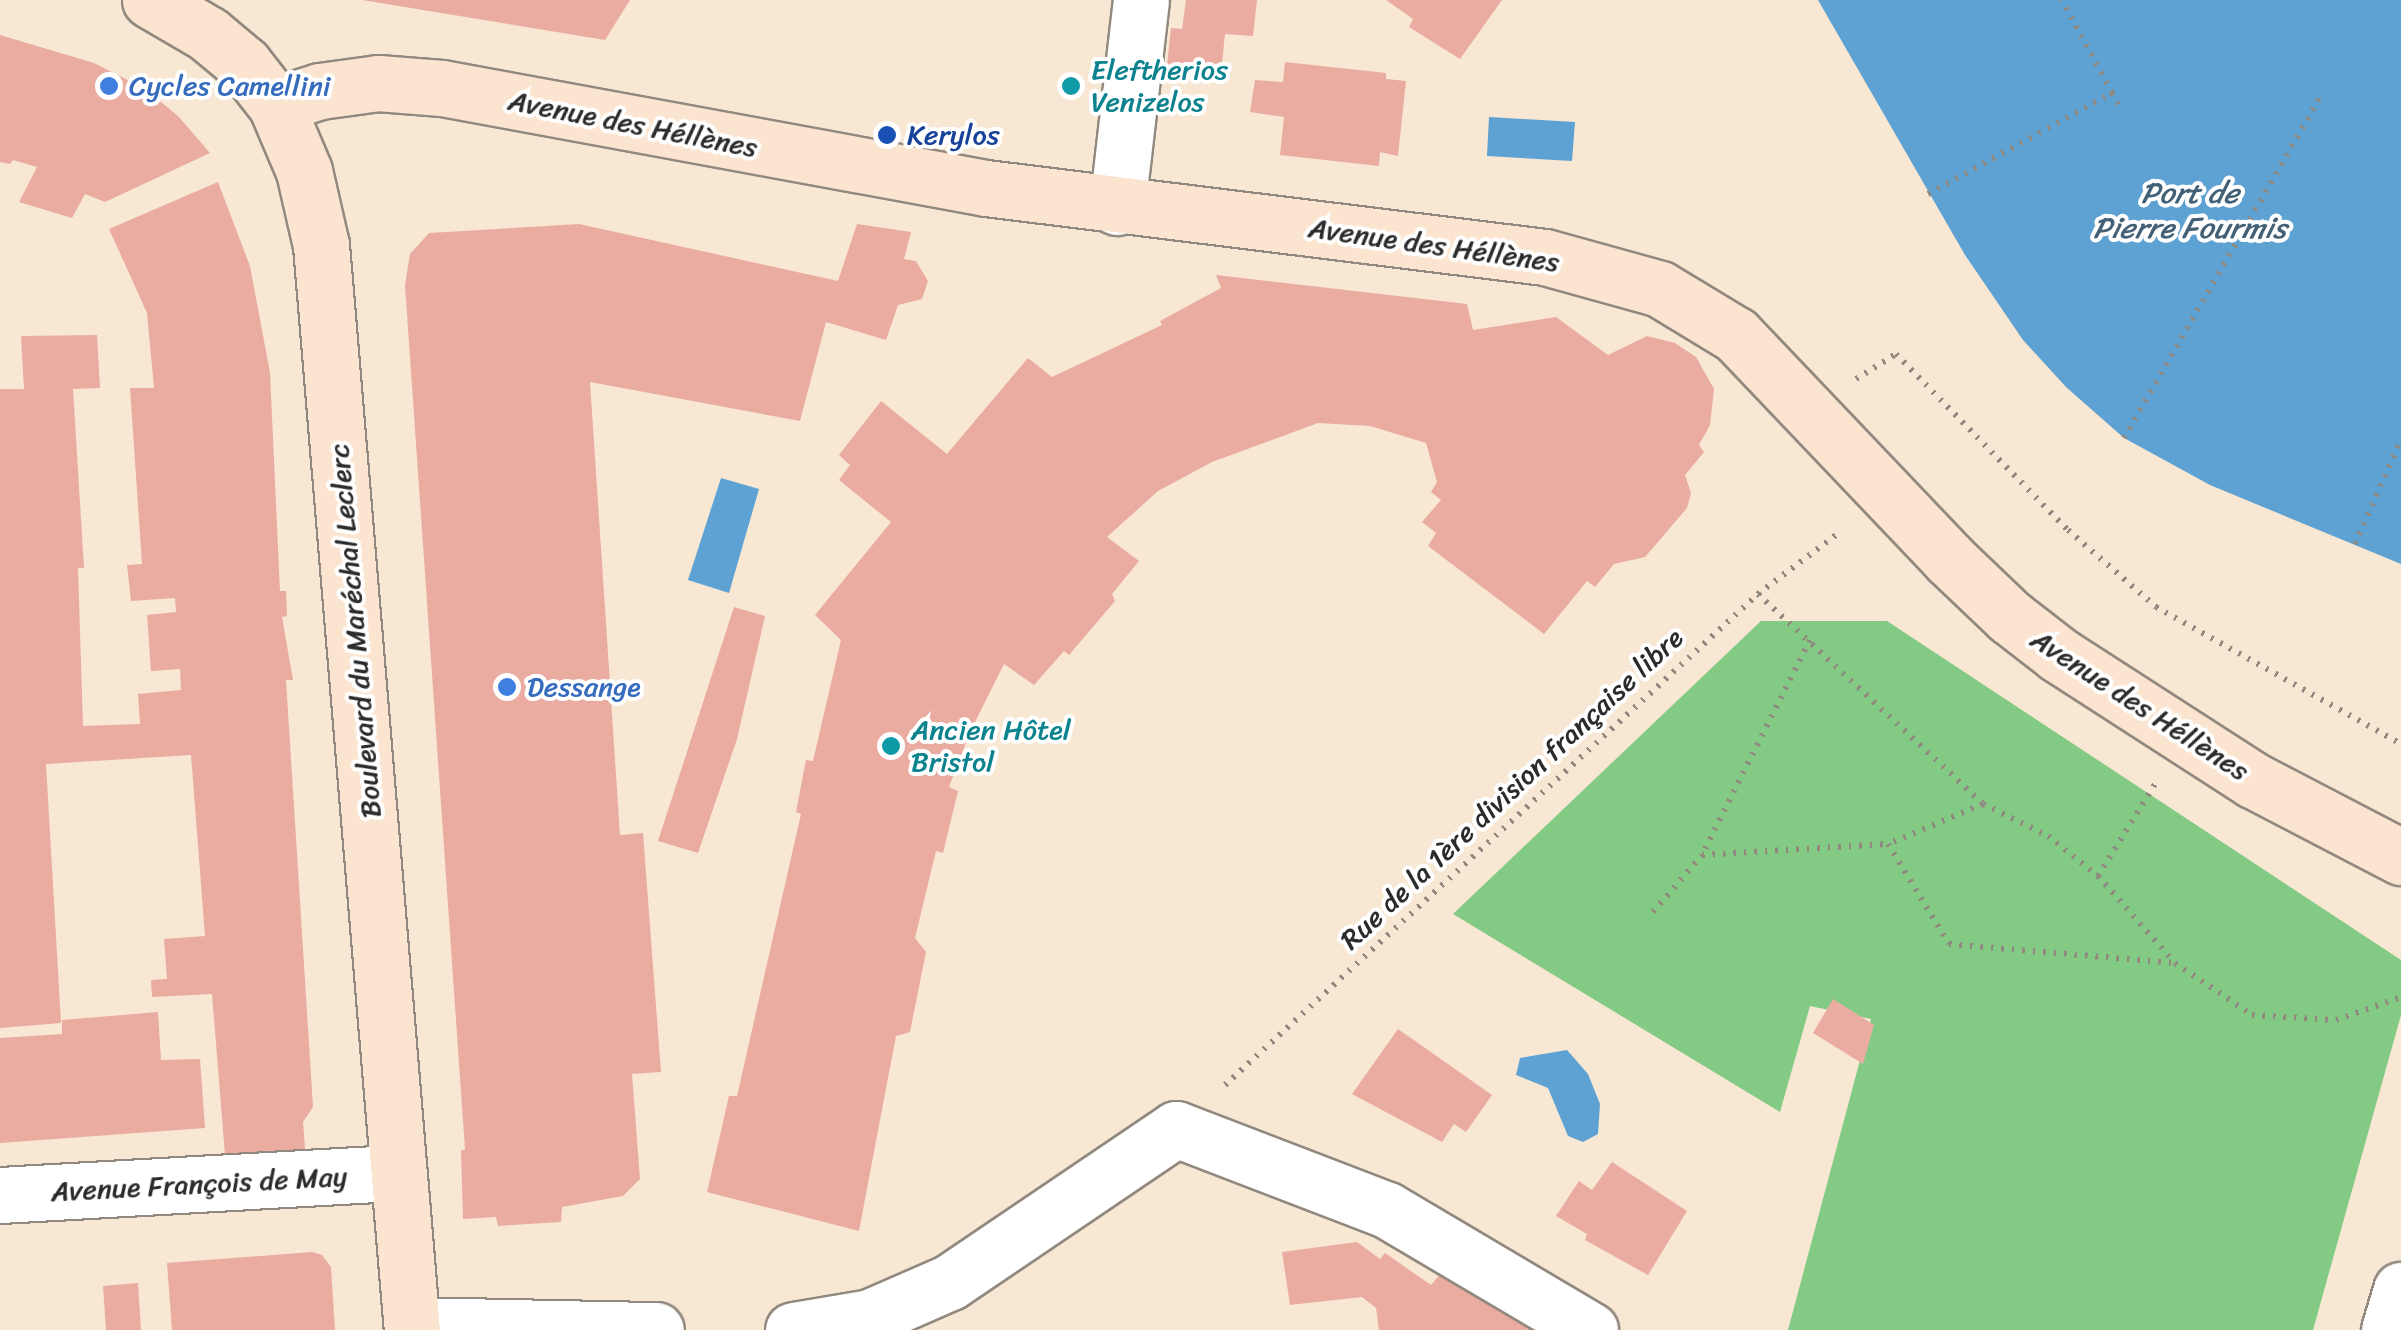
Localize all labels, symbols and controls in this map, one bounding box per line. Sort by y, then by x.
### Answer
place label: Eleftherios Venizelos [1091,53,1228,119]
place label: Cycles Camellini [129,69,331,103]
marker: Cycles Camellini [98,75,120,97]
marker: Eleftherios Venizelos [1060,75,1082,97]
street label: Avenue des Héllènes [506,83,760,165]
place label: Kerylos [907,118,1000,152]
marker: Kerylos [876,124,898,146]
water label: Port de Pierre Fourmis [2094,175,2286,246]
street label: Avenue des Héllènes [1306,211,1562,279]
street label: Boulevard du Maréchal Leclerc [322,442,388,820]
street label: Rue de la 1ère division française libre [1333,621,1691,957]
street label: Avenue des Héllènes [2025,622,2255,788]
place label: Dessange [527,670,641,704]
marker: Dessange [496,676,518,698]
place label: Ancien Hôtel Bristol [911,713,1072,779]
marker: Ancien Hôtel Bristol [880,735,902,757]
street label: Avenue François de May [51,1160,347,1208]

